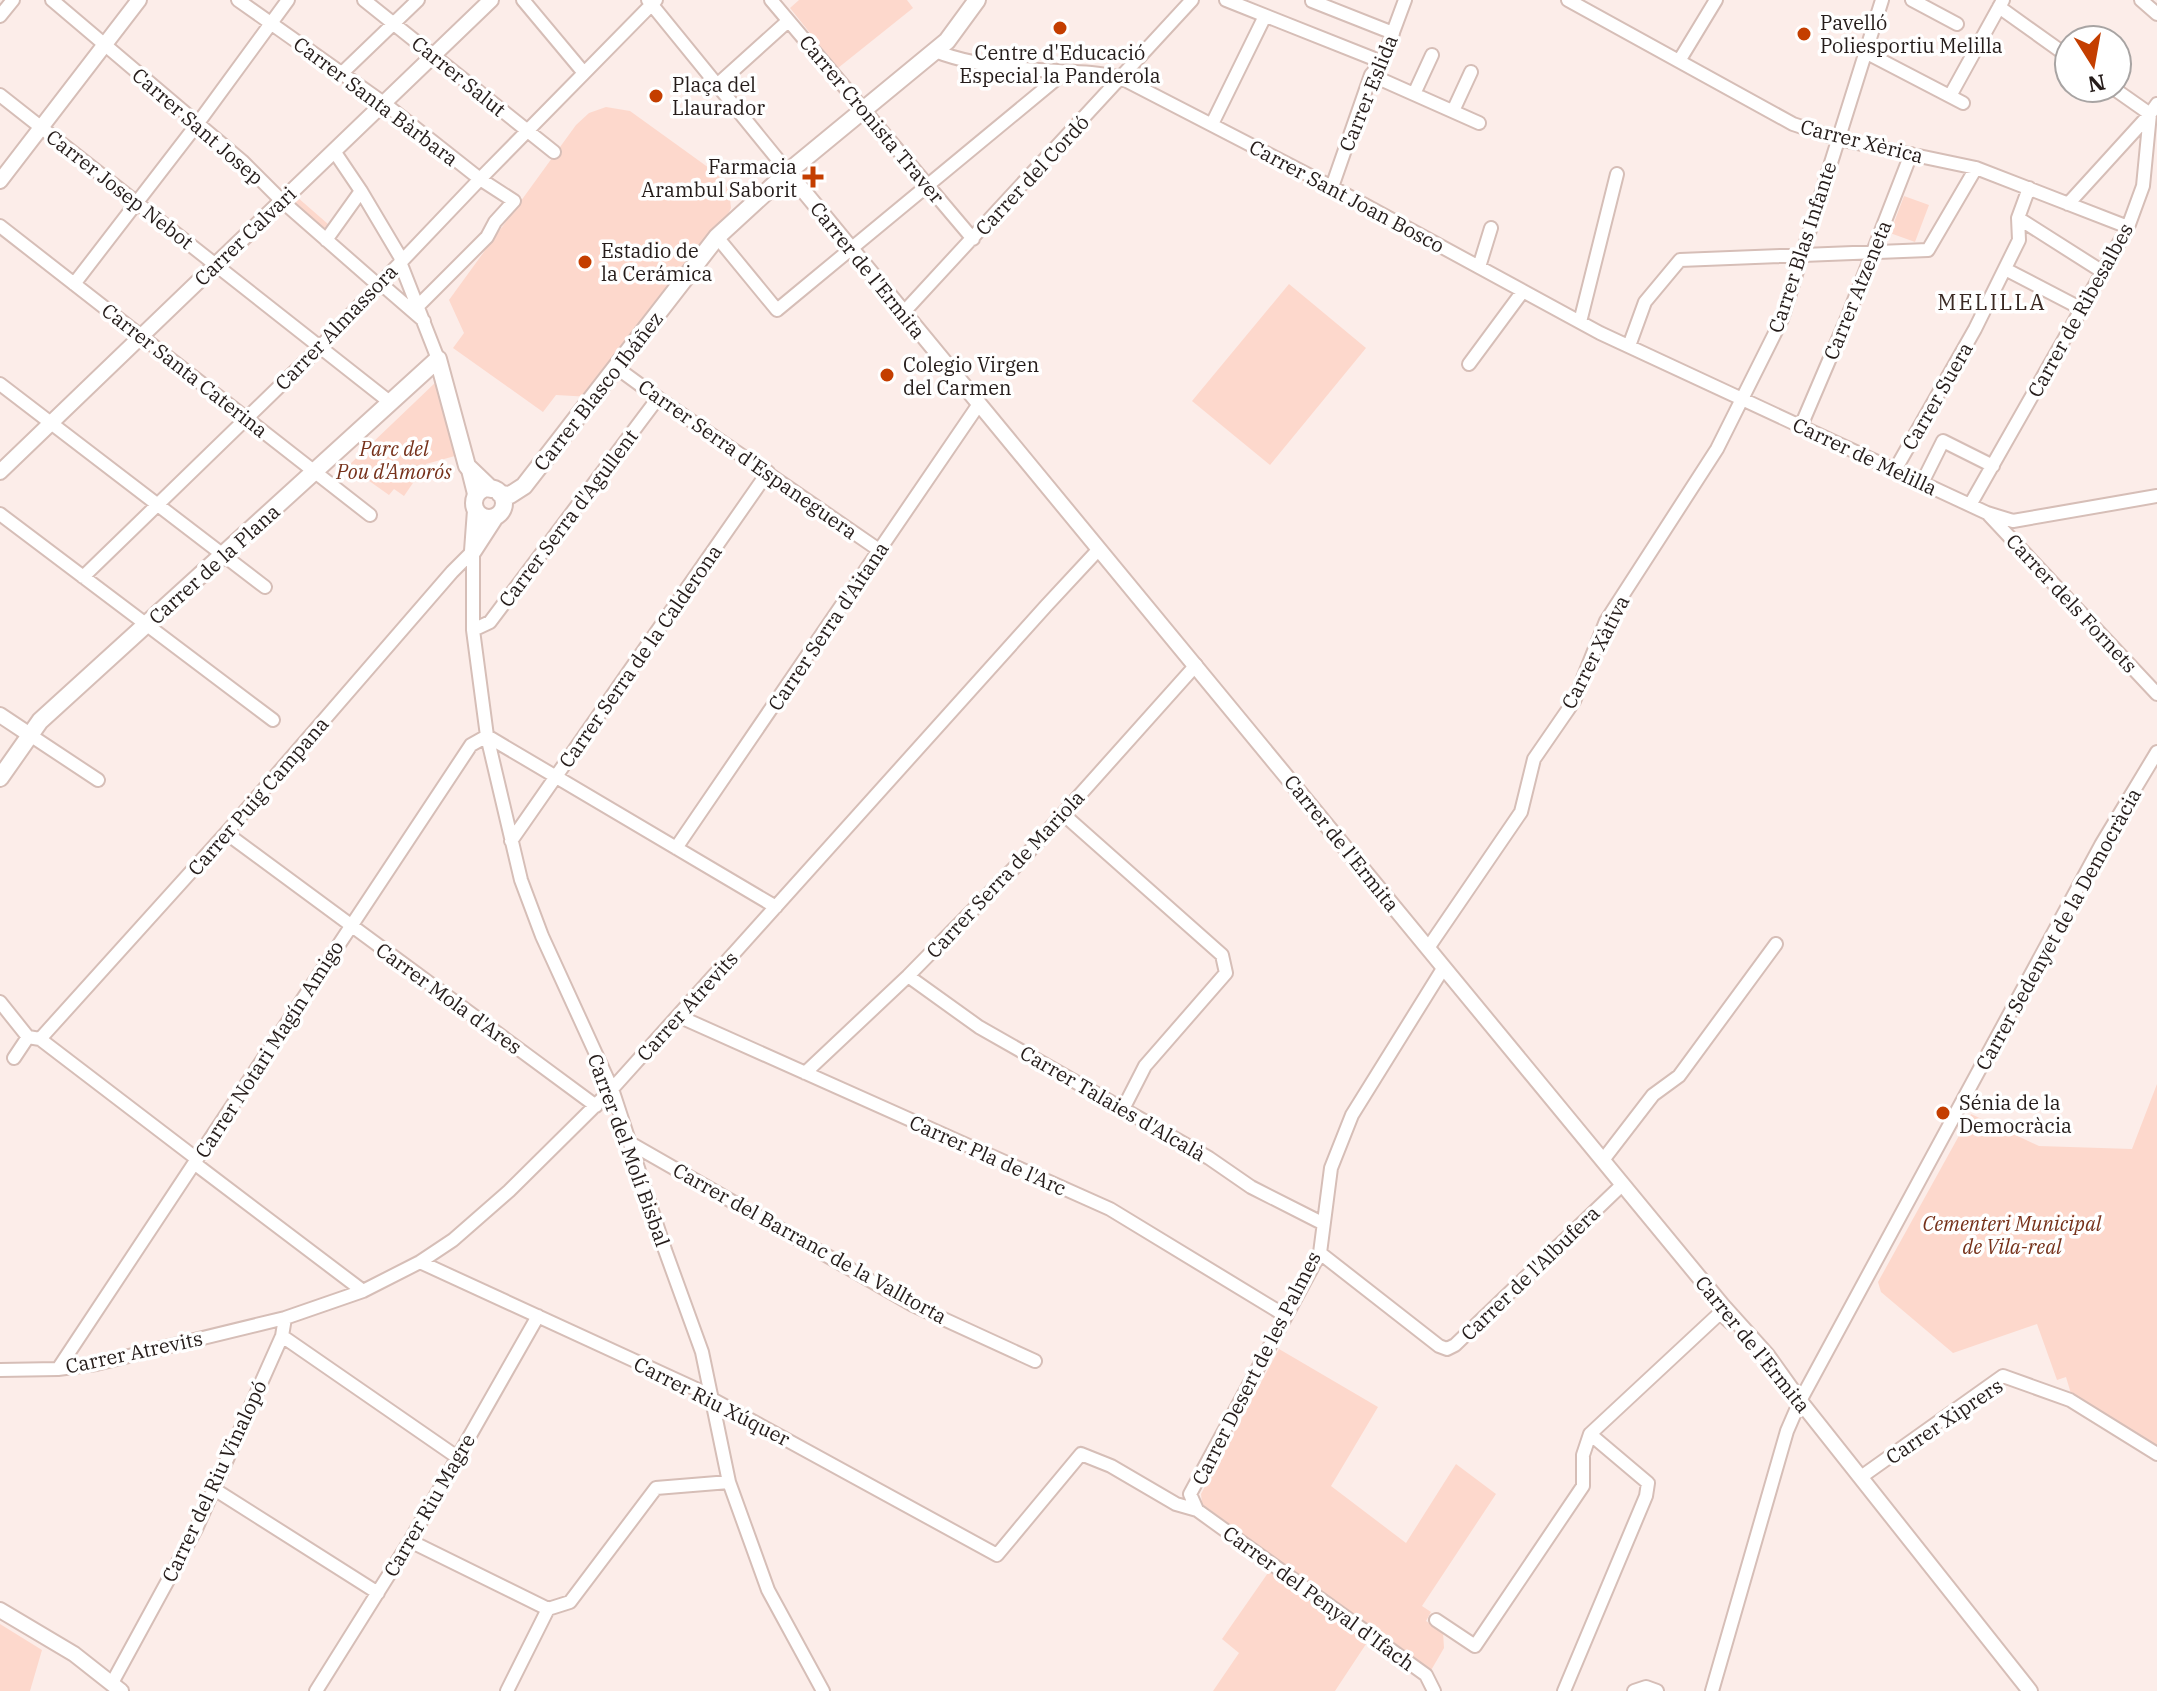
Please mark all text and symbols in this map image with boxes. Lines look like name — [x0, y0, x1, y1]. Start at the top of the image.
place label: Pavelló Poliesportiu Melilla — [1820, 9, 2003, 59]
marker: Centre d'Educació Especial la Panderola — [1051, 19, 1069, 37]
north arrow — [2053, 24, 2133, 104]
marker: Pavelló Poliesportiu Melilla — [1795, 25, 1813, 43]
street label: Carrer Cronista Traver — [793, 29, 951, 209]
street label: Carrer Santa Bàrbara — [288, 30, 464, 172]
street label: Carrer Salut — [406, 30, 512, 122]
street label: Carrer Eslida — [1332, 31, 1404, 155]
place label: Centre d'Educació Especial la Panderola — [959, 39, 1161, 89]
street label: Carrer Sant Josep — [127, 61, 269, 191]
text: N — [2086, 68, 2108, 100]
place label: Plaça del Llaurador — [672, 71, 765, 121]
marker: Plaça del Llaurador — [647, 87, 665, 105]
street label: Carrer del Cordó — [969, 109, 1095, 241]
street label: Carrer Xèrica — [1798, 113, 1926, 169]
street label: Carrer Josep Nebot — [41, 123, 199, 255]
street label: Carrer Sant Joan Bosco — [1245, 133, 1449, 259]
place label: Farmacia Arambul Saborit — [641, 153, 797, 203]
street label: Carrer Blas Infante — [1762, 158, 1842, 336]
marker: Farmacia Arambul Saborit — [804, 168, 822, 186]
street label: Carrer Calvari — [188, 180, 302, 292]
street label: Carrer de l'Ermita — [804, 196, 932, 344]
street label: Carrer Atzeneta — [1817, 216, 1897, 364]
street label: Carrer de Ribesalbes — [2021, 218, 2139, 402]
place label: Estadio de la Cerámica — [601, 237, 712, 287]
marker: Estadio de la Cerámica — [576, 253, 594, 271]
street label: Carrer Almassora — [269, 258, 403, 396]
district label: MELILLA — [1937, 287, 2047, 316]
street label: Carrer Santa Caterina — [96, 297, 274, 443]
street label: Carrer Blasco Ibáñez — [527, 306, 669, 476]
street label: Carrer Suera — [1895, 337, 1979, 455]
place label: Colegio Virgen del Carmen — [903, 351, 1039, 401]
marker: Colegio Virgen del Carmen — [878, 366, 896, 384]
street label: Carrer Serra d'Espaneguera — [633, 373, 863, 545]
street label: Carrer de Melilla — [1788, 411, 1942, 501]
street label: Carrer Serra d'Agullent — [492, 424, 644, 612]
park label: Parc del Pou d'Amorós — [335, 435, 452, 485]
street label: Carrer de la Plana — [143, 498, 285, 630]
street label: Carrer dels Fornets — [2000, 528, 2144, 678]
street label: Carrer Serra d'Aitana — [761, 536, 895, 716]
street label: Carrer Serra de la Calderona — [552, 539, 728, 773]
street label: Carrer Xàtiva — [1555, 590, 1635, 713]
street label: Carrer Puig Campana — [181, 711, 335, 881]
street label: Carrer de l'Ermita — [1278, 769, 1406, 917]
street label: Carrer Sedenyet de la Democràcia — [1969, 783, 2147, 1075]
street label: Carrer Serra de Mariola — [920, 784, 1090, 964]
street label: Carrer Notari Magín Amigo — [188, 935, 350, 1163]
street label: Carrer Mola d'Ares — [371, 936, 527, 1060]
street label: Carrer Atrevits — [630, 945, 744, 1067]
street label: Carrer Talaies d'Alcalà — [1015, 1039, 1211, 1167]
street label: Carrer del Molí Bisbal — [582, 1050, 676, 1250]
place label: Sénia de la Democràcia — [1959, 1089, 2072, 1139]
marker: Sénia de la Democràcia — [1934, 1104, 1952, 1122]
street label: Carrer Pla de l'Arc — [905, 1108, 1071, 1202]
street label: Carrer del Barranc de la Valltorta — [668, 1156, 952, 1330]
street label: Carrer de l'Albufera — [1455, 1200, 1605, 1346]
park label: Cementeri Municipal de Vila-real — [1923, 1210, 2102, 1260]
street label: Carrer Desert de les Palmes — [1185, 1246, 1327, 1490]
street label: Carrer de l'Ermita — [1689, 1270, 1817, 1418]
street label: Carrer Atrevits — [63, 1324, 205, 1380]
street label: Carrer Riu Xúquer — [629, 1350, 795, 1452]
street label: Carrer Xiprers — [1880, 1372, 2008, 1470]
street label: Carrer del Riu Vinalopó — [155, 1376, 273, 1586]
street label: Carrer Riu Magre — [377, 1428, 481, 1582]
street label: Carrer del Penyal d'Ifach — [1218, 1519, 1420, 1677]

